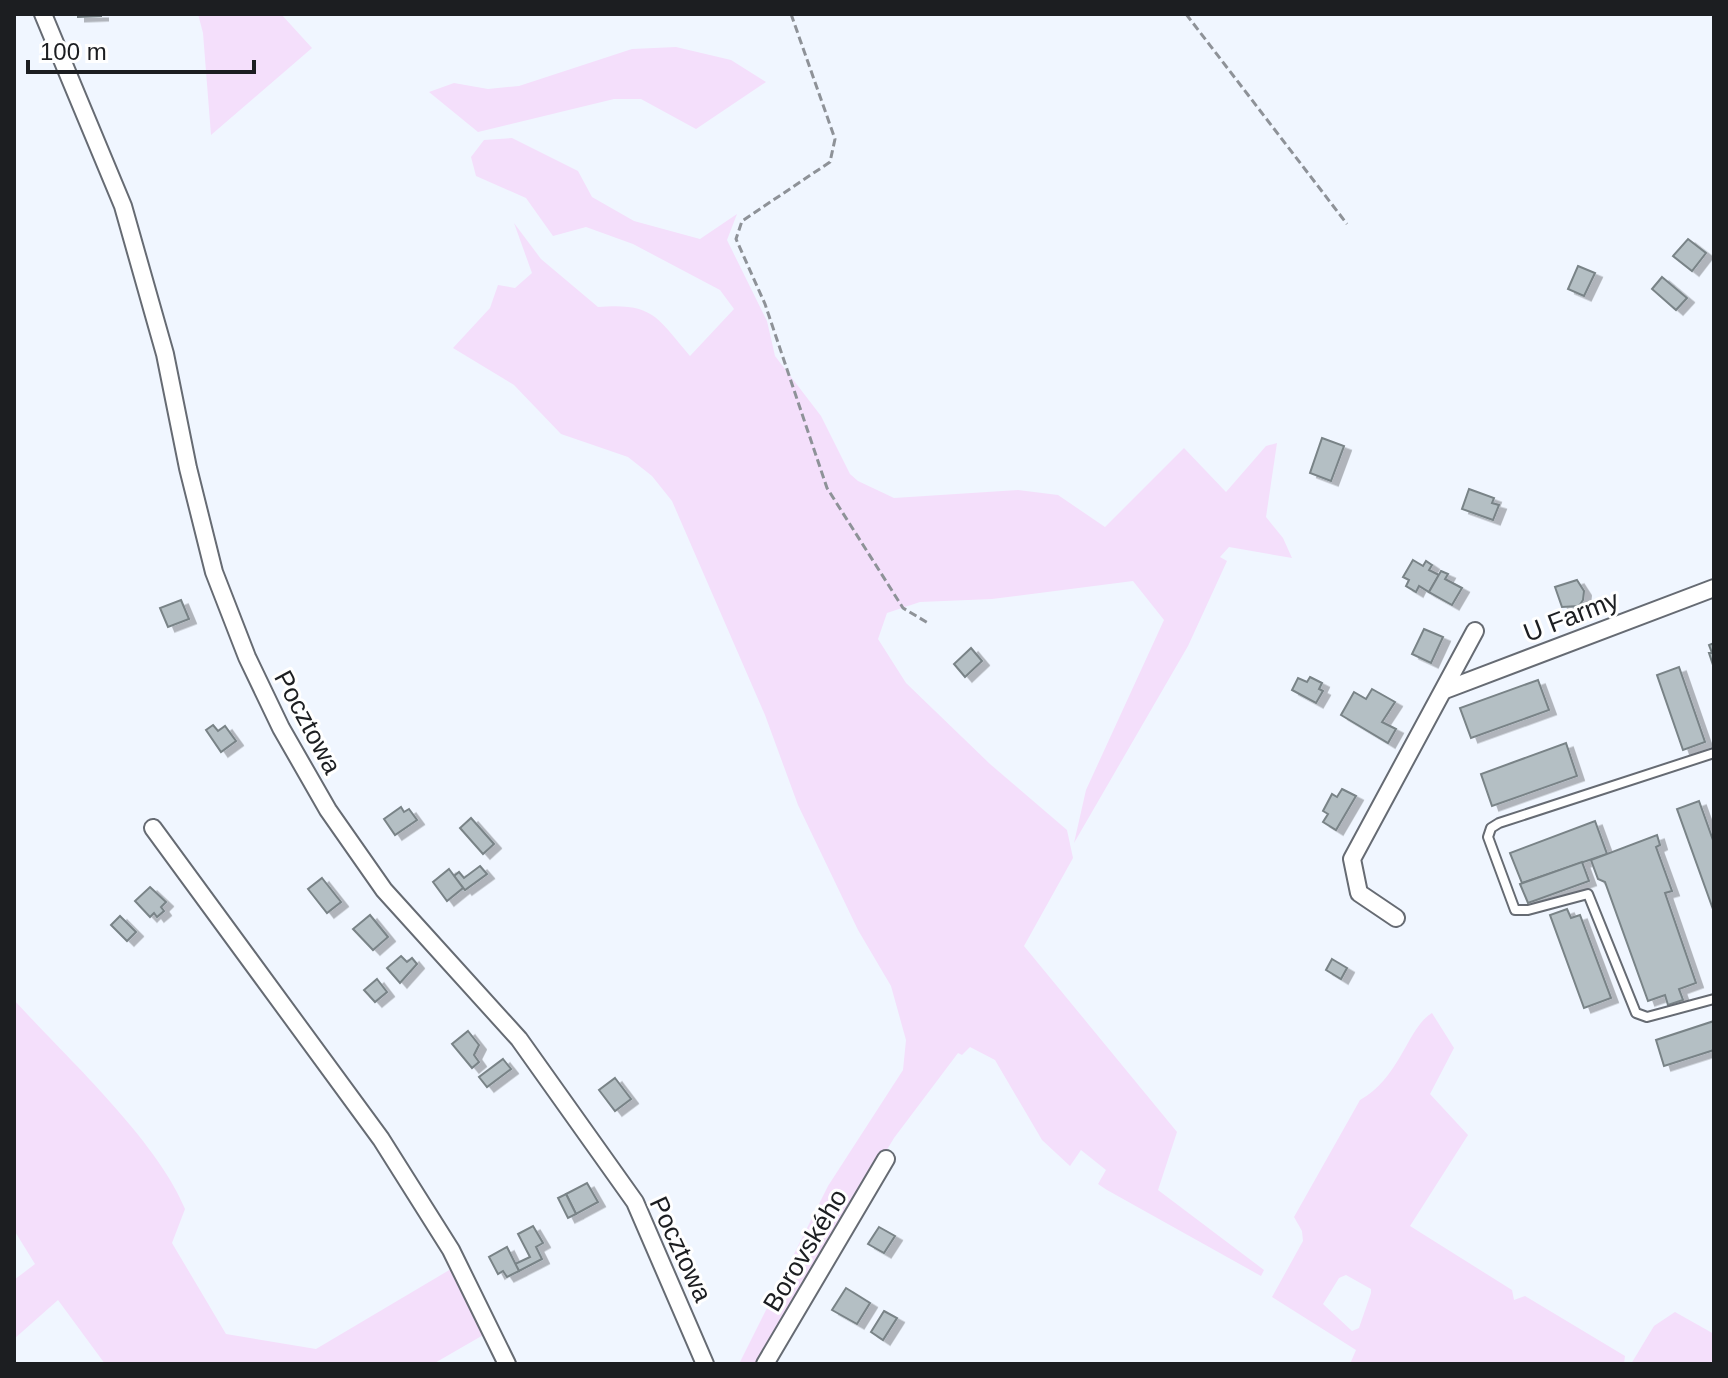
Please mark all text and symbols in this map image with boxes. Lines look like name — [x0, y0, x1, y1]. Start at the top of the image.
scale bar — [28, 24, 254, 74]
text: 100 m — [40, 38, 107, 65]
street label: U Farmy — [1519, 584, 1623, 648]
street label: Pocztowa — [268, 665, 348, 779]
street label: Borovského — [757, 1183, 853, 1317]
street label: Pocztowa — [644, 1192, 719, 1307]

